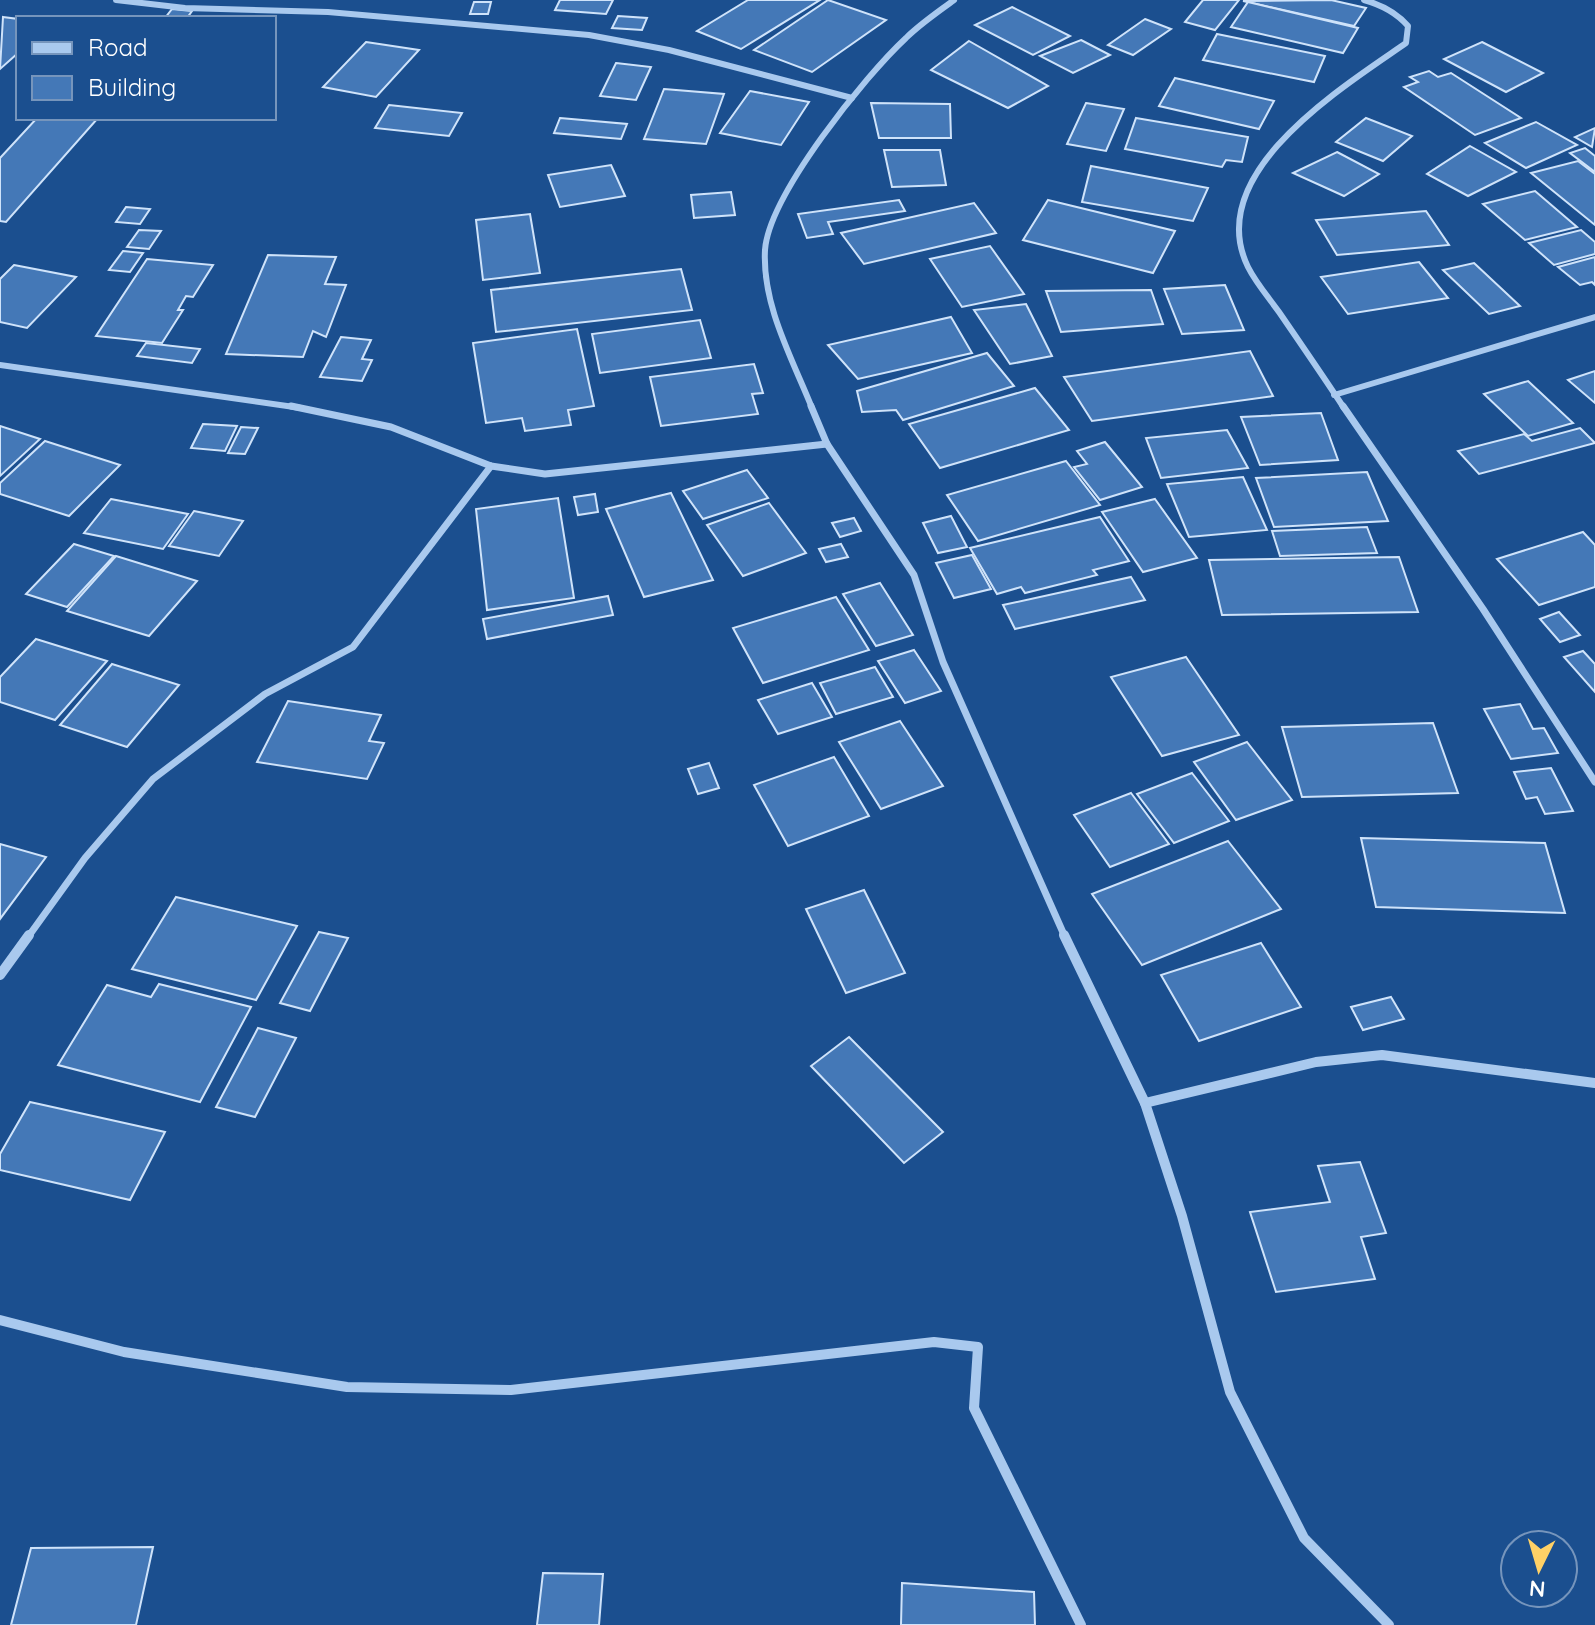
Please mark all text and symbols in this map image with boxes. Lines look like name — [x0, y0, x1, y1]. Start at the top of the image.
legend — [16, 16, 276, 120]
text: Road — [88, 32, 148, 62]
text: Building — [88, 72, 176, 102]
north arrow — [1499, 1529, 1579, 1609]
text: N — [1528, 1574, 1547, 1604]

